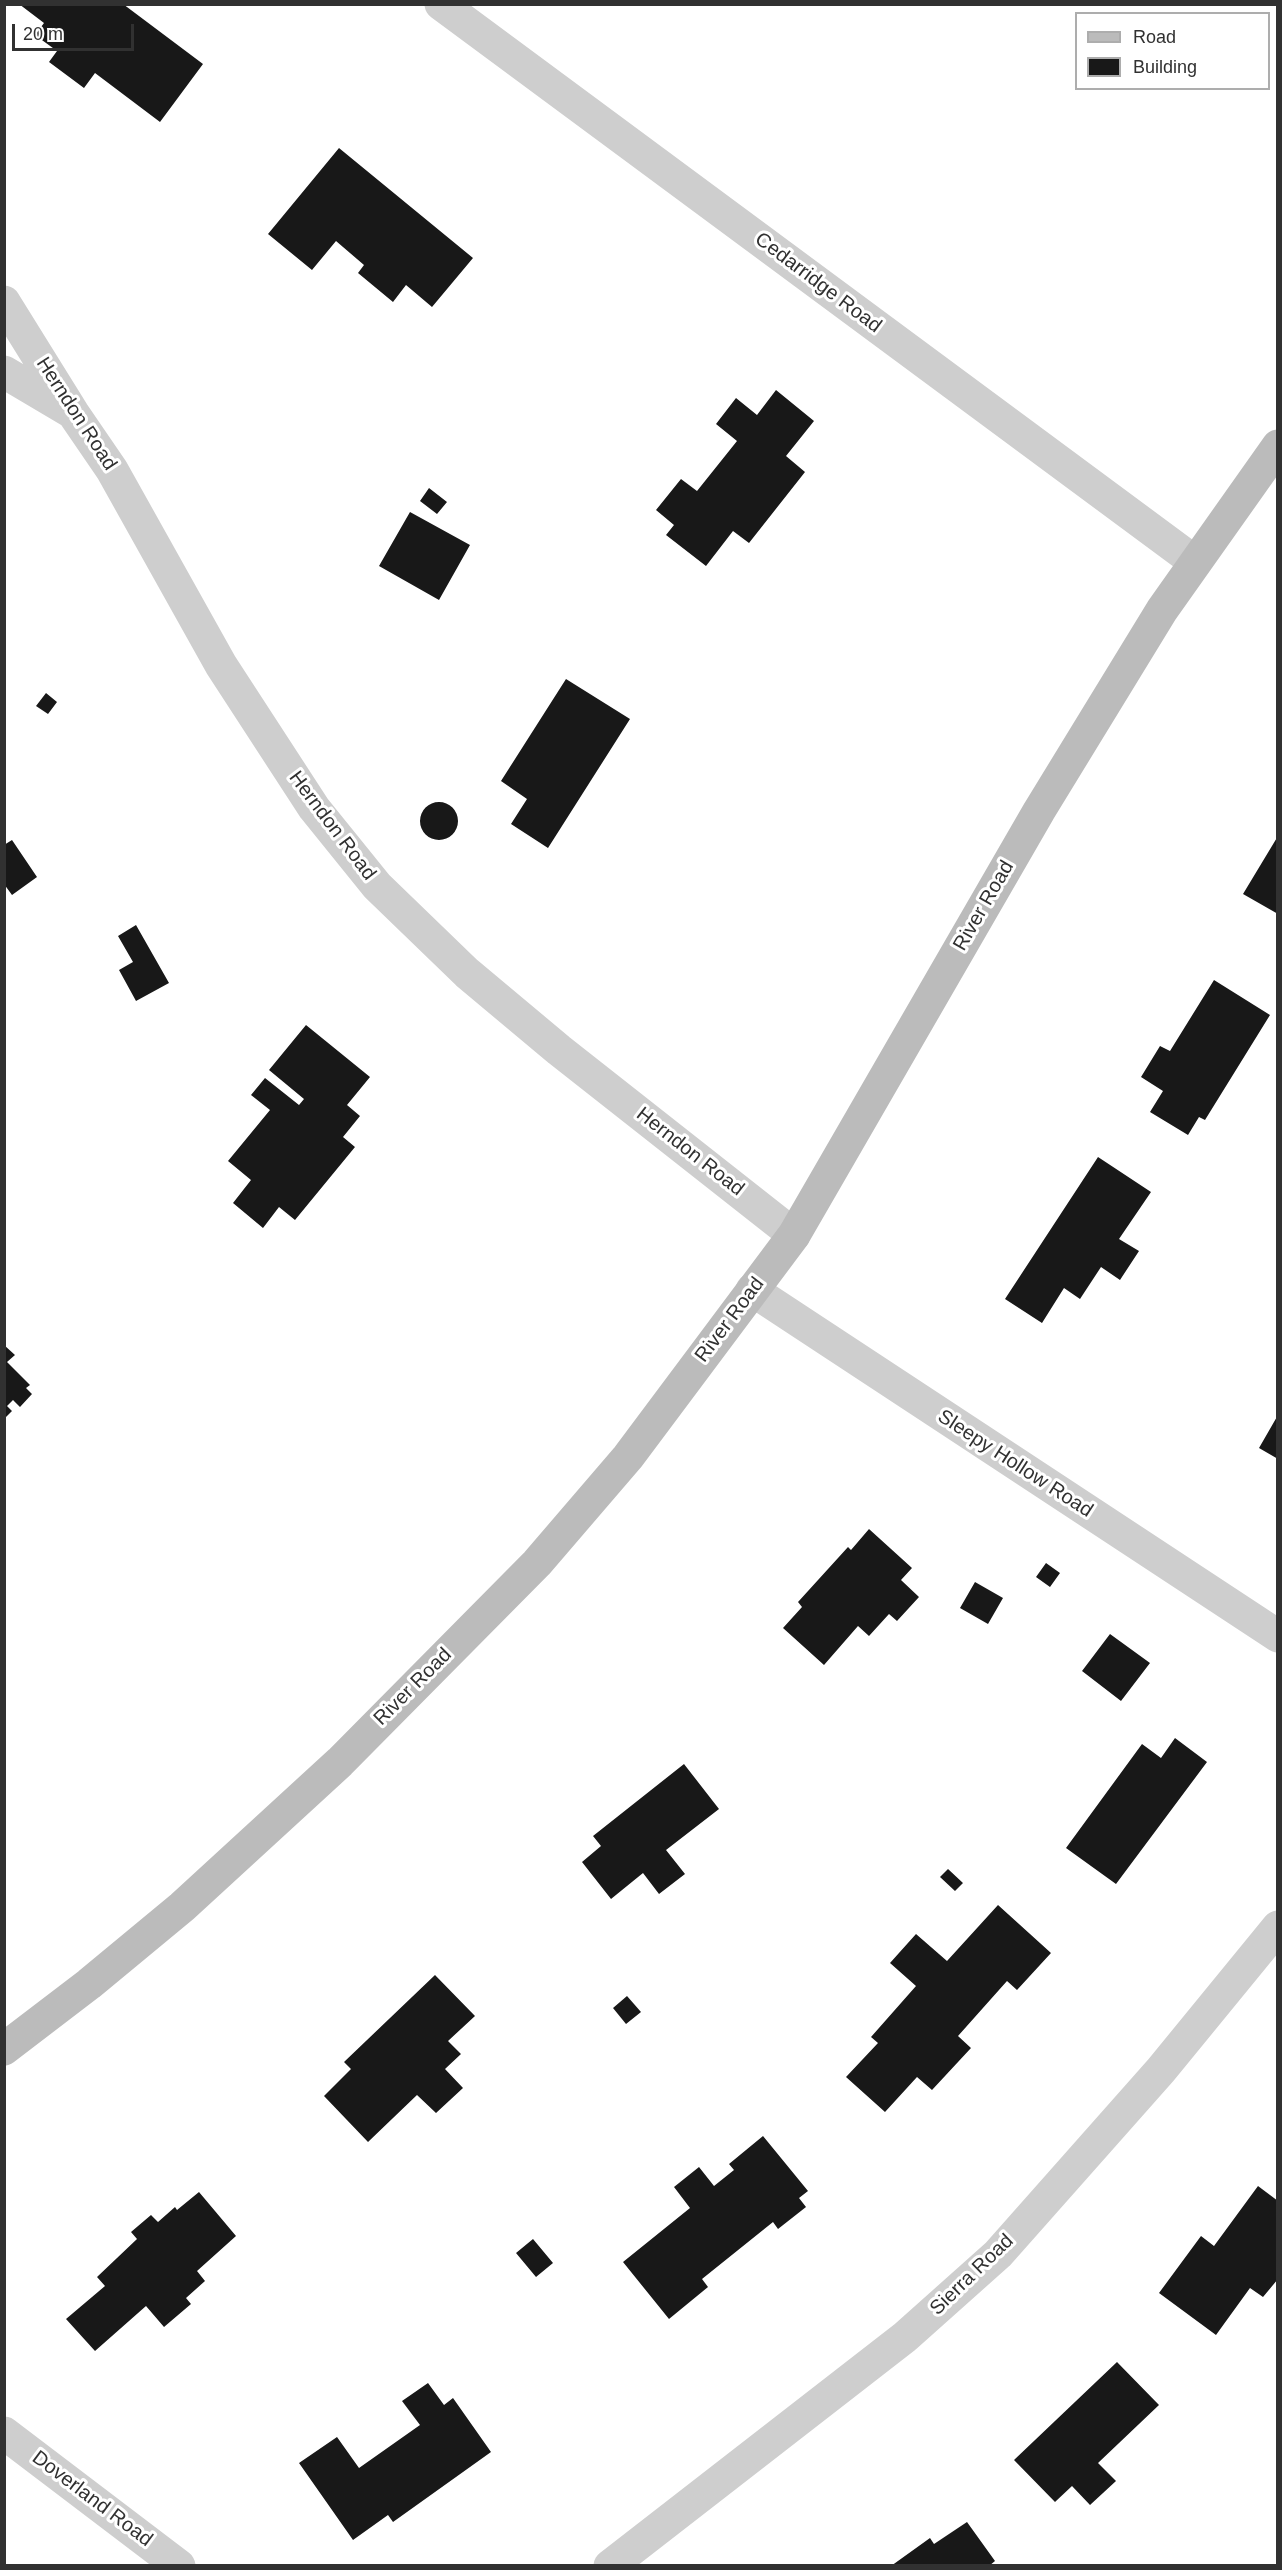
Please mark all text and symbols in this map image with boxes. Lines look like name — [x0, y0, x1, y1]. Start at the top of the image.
scale bar — [15, 12, 136, 50]
legend — [1075, 12, 1270, 90]
text: 20 m — [23, 24, 63, 44]
text: Road — [1133, 27, 1176, 47]
text: Building — [1133, 57, 1197, 77]
street label: Cedarridge Road — [750, 228, 886, 338]
street label: Herndon Road — [31, 353, 121, 475]
street label: Herndon Road — [283, 767, 381, 885]
street label: River Road — [949, 857, 1019, 955]
street label: Herndon Road — [631, 1102, 749, 1202]
street label: River Road — [690, 1273, 770, 1367]
street label: Sleepy Hollow Road — [933, 1405, 1097, 1523]
street label: River Road — [369, 1643, 457, 1731]
street label: Sierra Road — [925, 2229, 1019, 2321]
street label: Doverland Road — [27, 2446, 157, 2552]

